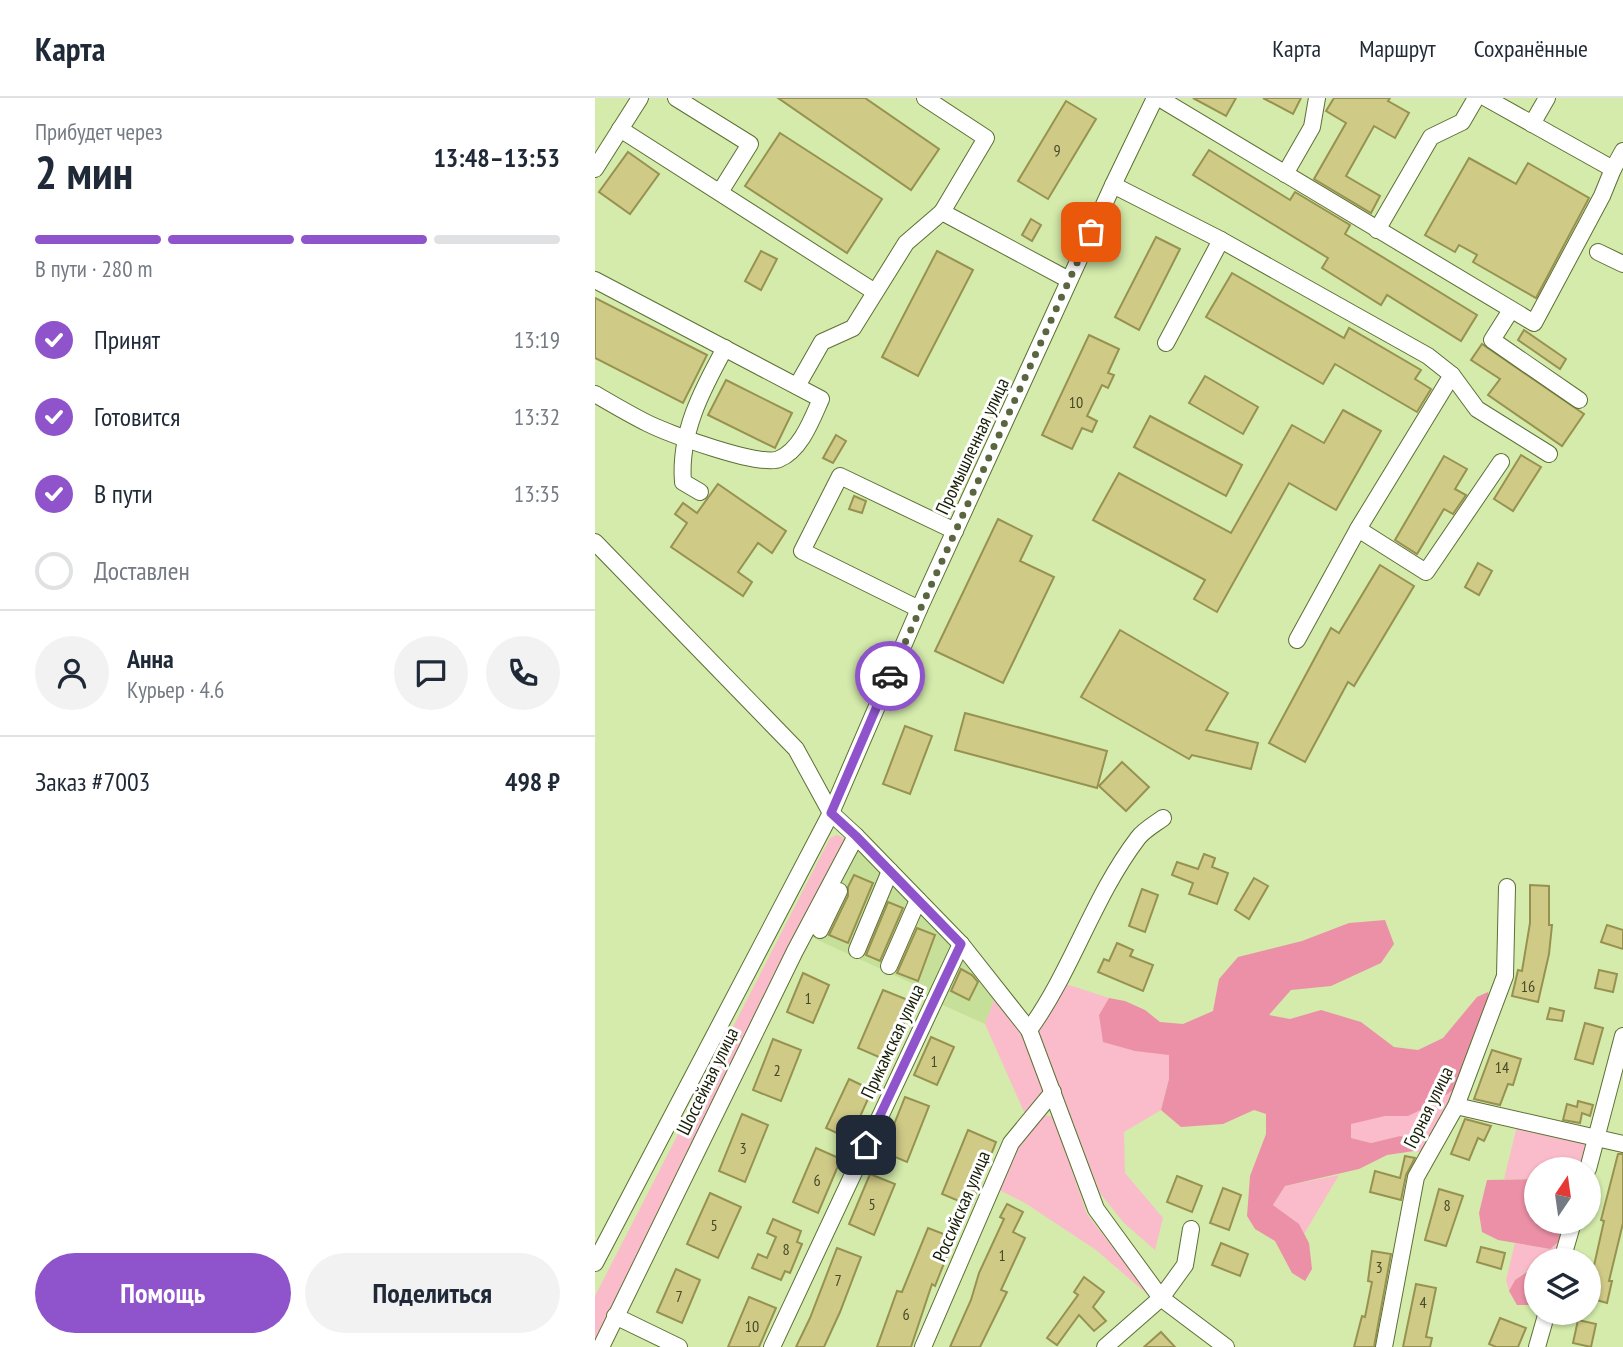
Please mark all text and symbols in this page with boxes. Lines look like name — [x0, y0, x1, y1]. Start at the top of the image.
text: Карта — [35, 27, 105, 70]
text: Карта — [1272, 33, 1321, 64]
text: Маршрут — [1359, 33, 1436, 64]
text: Сохранённые — [1474, 33, 1588, 64]
text: Прибудет через — [35, 117, 163, 146]
house number: 9 — [1053, 140, 1061, 160]
text: 13:48–13:53 — [433, 141, 560, 174]
text: 2 мин — [35, 142, 133, 202]
pin — [1061, 202, 1121, 262]
icon: bag — [1072, 213, 1110, 251]
text: В пути · 280 m — [35, 254, 152, 283]
icon: check — [35, 321, 73, 359]
text: Принят — [94, 323, 160, 356]
text: 13:19 — [514, 325, 560, 354]
street label: Промышленная улица — [930, 374, 1014, 518]
house number: 10 — [1069, 392, 1083, 412]
icon: check — [35, 398, 73, 436]
text: Готовится — [94, 400, 180, 433]
text: 13:32 — [514, 402, 560, 431]
icon: check — [35, 475, 73, 513]
text: В пути — [94, 477, 153, 510]
text: 13:35 — [514, 479, 560, 508]
text: Доставлен — [94, 554, 190, 587]
button: person — [35, 636, 109, 710]
button: chat — [394, 636, 468, 710]
button: phone — [486, 636, 560, 710]
courier — [855, 641, 925, 711]
text: Анна — [127, 642, 174, 675]
icon: car — [871, 657, 909, 695]
text: Курьер · 4.6 — [127, 675, 224, 704]
text: Заказ #7003 — [35, 765, 150, 798]
text: 498 ₽ — [505, 765, 560, 798]
house number: 16 — [1521, 976, 1535, 996]
street label: Прикамская улица — [855, 980, 929, 1102]
house number: 1 — [804, 988, 812, 1008]
street label: Шоссейная улица — [671, 1023, 743, 1139]
house number: 1 — [930, 1051, 938, 1071]
house number: 14 — [1495, 1057, 1509, 1077]
house number: 2 — [773, 1060, 781, 1080]
street label: Горная улица — [1398, 1062, 1458, 1152]
pin — [836, 1115, 896, 1175]
icon: home — [847, 1126, 885, 1164]
house number: 3 — [739, 1138, 747, 1158]
street label: Российская улица — [927, 1147, 995, 1265]
north arrow — [1524, 1157, 1601, 1234]
map controls — [1524, 1157, 1601, 1325]
house number: 6 — [813, 1170, 821, 1190]
house number: 5 — [868, 1194, 876, 1214]
house number: 8 — [1443, 1195, 1451, 1215]
house number: 5 — [710, 1215, 718, 1235]
house number: 8 — [782, 1239, 790, 1259]
house number: 1 — [998, 1245, 1006, 1265]
button: layers — [1524, 1248, 1601, 1325]
button: Помощь — [35, 1253, 291, 1333]
button: Поделиться — [305, 1253, 560, 1333]
house number: 3 — [1375, 1257, 1383, 1277]
house number: 7 — [834, 1270, 842, 1290]
house number: 7 — [675, 1286, 683, 1306]
house number: 4 — [1419, 1292, 1427, 1312]
house number: 6 — [902, 1304, 910, 1324]
house number: 10 — [745, 1316, 759, 1336]

